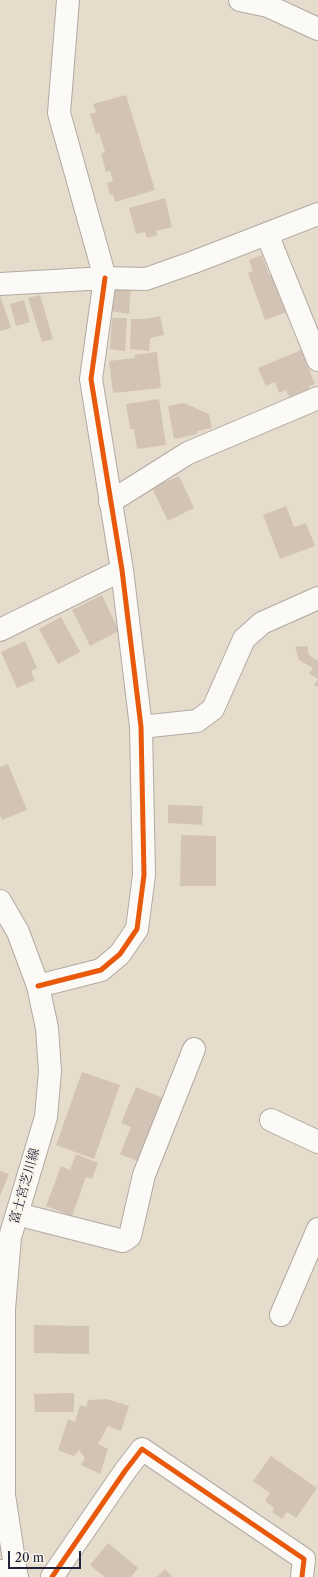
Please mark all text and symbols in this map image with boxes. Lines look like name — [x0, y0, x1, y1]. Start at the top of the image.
street label: 富士宮芝川線 — [7, 1146, 43, 1226]
scale bar — [10, 1543, 83, 1569]
text: 20 m — [15, 1550, 44, 1565]

